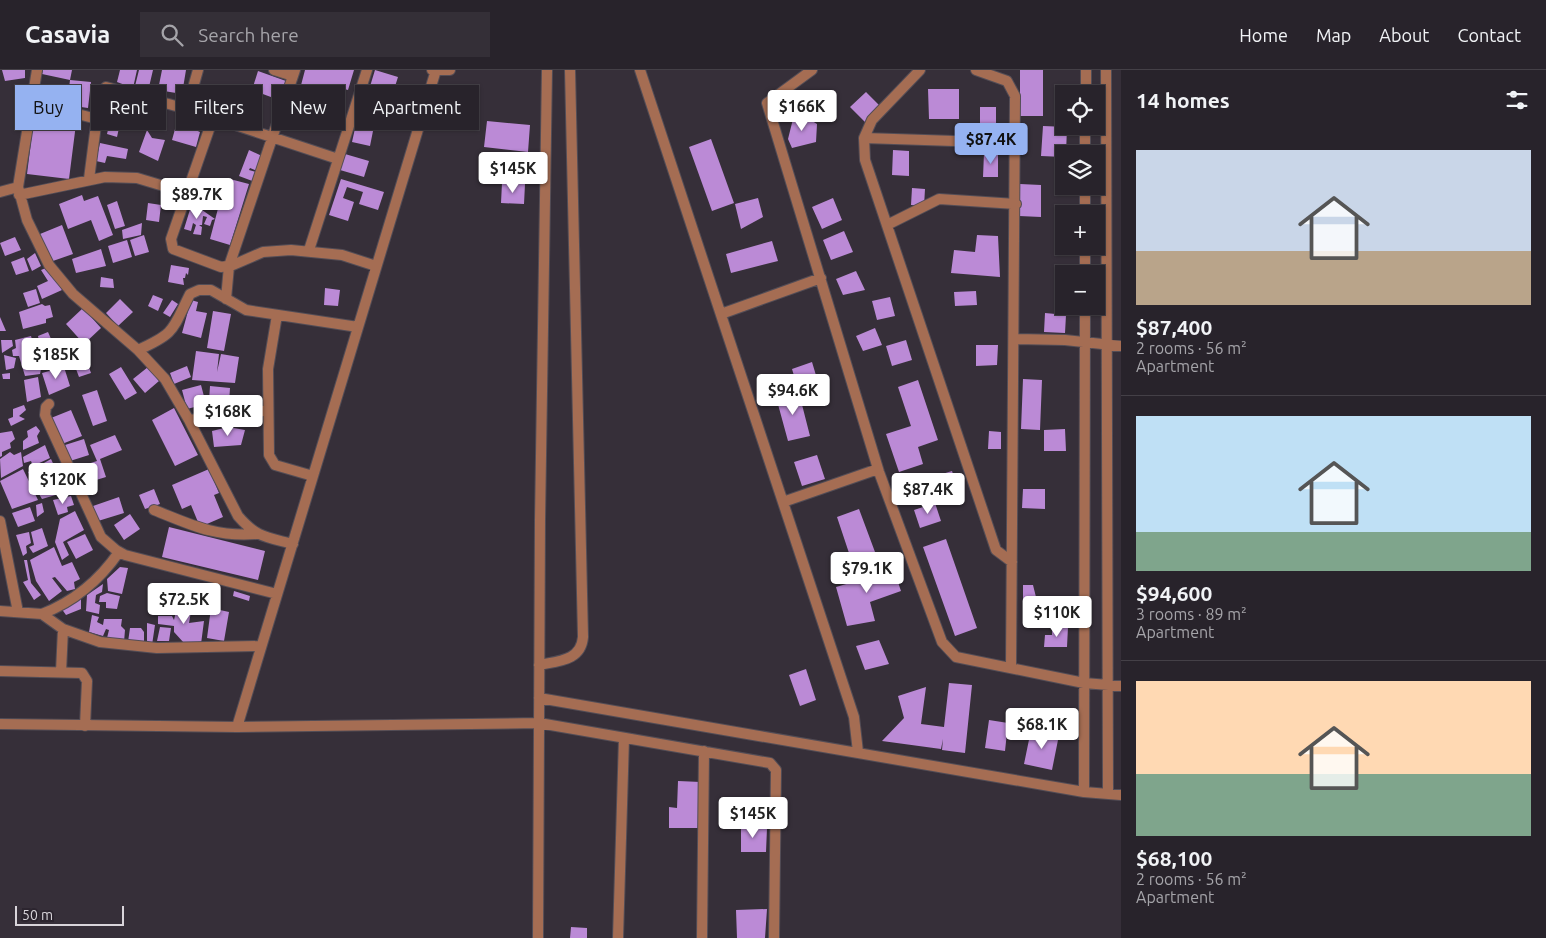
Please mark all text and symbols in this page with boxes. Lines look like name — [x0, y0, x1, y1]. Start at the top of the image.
search box — [140, 12, 490, 57]
text: Casavia — [25, 21, 110, 48]
icon: search — [158, 21, 186, 49]
text: Search here — [198, 24, 299, 46]
text: Home — [1239, 25, 1288, 45]
text: Map — [1316, 25, 1351, 45]
text: About — [1379, 25, 1429, 45]
text: Contact — [1457, 25, 1521, 45]
chip: Buy — [15, 85, 81, 130]
chip: Rent — [91, 85, 166, 130]
chip: Filters — [176, 85, 262, 130]
chip: New — [272, 85, 345, 130]
chip: Apartment — [355, 85, 479, 130]
map controls — [1055, 85, 1105, 315]
button: locate — [1055, 85, 1105, 135]
icon: filters — [1503, 86, 1531, 114]
text: 14 homes — [1136, 88, 1230, 112]
pin: $166K — [767, 90, 837, 132]
text: $166K — [779, 97, 825, 115]
pin: $87.4K — [950, 122, 1032, 165]
text: $87.4K — [966, 130, 1016, 148]
button: layers — [1055, 145, 1105, 195]
pin: $145K — [478, 152, 548, 194]
text: $145K — [490, 159, 536, 177]
pin: $89.7K — [156, 178, 238, 220]
icon: home — [1289, 183, 1379, 273]
text: $89.7K — [172, 185, 222, 203]
button: + — [1055, 205, 1105, 255]
button: − — [1055, 265, 1105, 315]
text: $87,400 — [1136, 315, 1212, 339]
pin: $185K — [21, 338, 91, 380]
text: 2 rooms · 56 m² — [1136, 339, 1247, 357]
text: $185K — [33, 345, 79, 363]
text: Apartment — [1136, 357, 1214, 375]
pin: $94.6K — [752, 374, 834, 416]
text: $94.6K — [768, 381, 818, 399]
pin: $168K — [193, 394, 263, 437]
text: $168K — [205, 402, 251, 420]
icon: home — [1289, 448, 1379, 538]
pin: $120K — [28, 462, 98, 505]
text: $120K — [40, 470, 86, 488]
pin: $87.4K — [887, 472, 969, 515]
text: $87.4K — [903, 480, 953, 498]
pin: $79.1K — [826, 552, 908, 594]
text: $79.1K — [842, 559, 892, 577]
text: $94,600 — [1136, 581, 1212, 605]
pin: $72.5K — [143, 582, 225, 625]
text: $72.5K — [159, 590, 209, 608]
pin: $110K — [1022, 596, 1092, 638]
text: $110K — [1034, 603, 1080, 621]
text: 3 rooms · 89 m² — [1136, 605, 1247, 623]
text: Apartment — [1136, 623, 1214, 641]
pin: $68.1K — [1001, 708, 1083, 750]
icon: home — [1289, 713, 1379, 803]
text: $68.1K — [1017, 715, 1067, 733]
pin: $145K — [718, 796, 788, 839]
text: $145K — [730, 804, 776, 822]
text: $68,100 — [1136, 846, 1212, 870]
text: 2 rooms · 56 m² — [1136, 870, 1247, 888]
text: Apartment — [1136, 888, 1214, 906]
scale bar — [15, 903, 124, 926]
text: 50 m — [22, 907, 53, 923]

